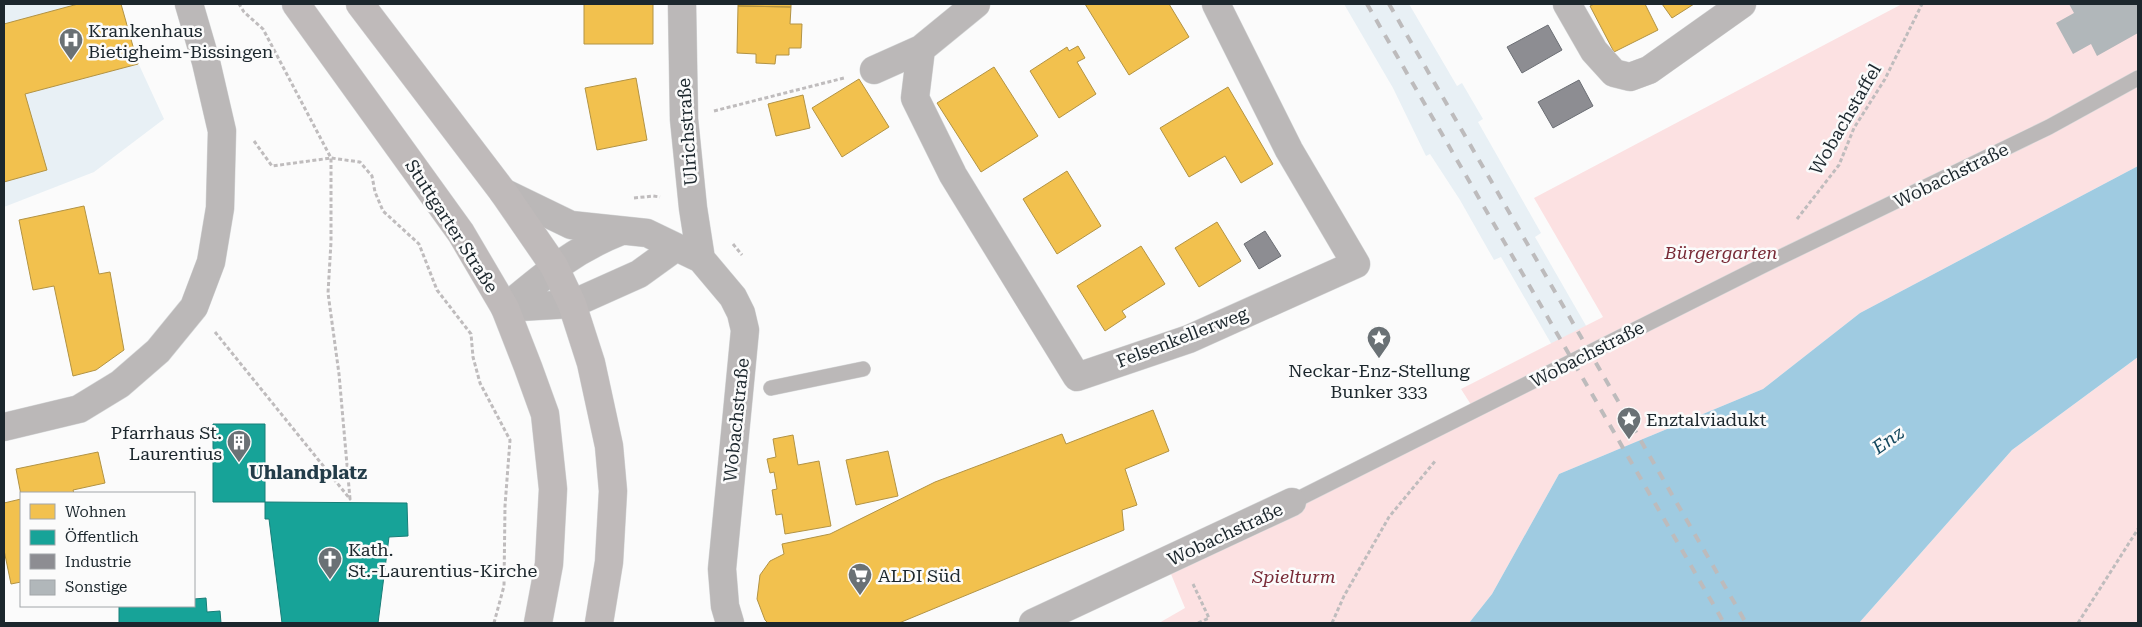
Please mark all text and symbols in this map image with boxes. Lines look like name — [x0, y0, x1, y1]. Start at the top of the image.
place label: Krankenhaus Bietigheim-Bissingen — [88, 20, 274, 62]
hospital icon: Krankenhaus Bietigheim-Bissingen — [58, 27, 84, 61]
street label: Wobachstaffel — [1805, 59, 1885, 178]
street label: Ulrichstraße — [673, 77, 701, 187]
street label: Wobachstraße — [1890, 138, 2012, 212]
street label: Stuttgarter Straße — [401, 156, 503, 297]
park label: Bürgergarten — [1664, 242, 1777, 263]
street label: Felsenkellerweg — [1113, 302, 1251, 372]
street label: Wobachstraße — [1527, 316, 1647, 392]
place icon: Neckar-Enz-Stellung Bunker 333 — [1366, 325, 1392, 359]
street label: Wobachstraße — [719, 357, 753, 483]
place label: Neckar-Enz-Stellung Bunker 333 — [1288, 360, 1470, 402]
place icon: Enztalviadukt — [1616, 406, 1642, 440]
place label: Enztalviadukt — [1646, 409, 1767, 430]
water label: Enz — [1867, 421, 1909, 460]
place label: Pfarrhaus St. Laurentius — [111, 422, 222, 464]
building icon: Pfarrhaus St. Laurentius — [226, 429, 252, 463]
district label: Uhlandplatz — [249, 461, 367, 484]
legend — [20, 492, 195, 607]
street label: Wobachstraße — [1164, 498, 1286, 570]
text: Wohnen — [65, 503, 126, 521]
text: Öffentlich — [65, 528, 139, 546]
place label: Kath. St.-Laurentius-Kirche — [348, 539, 538, 581]
church icon: Kath. St.-Laurentius-Kirche — [317, 546, 343, 580]
text: Industrie — [65, 553, 131, 571]
supermarket icon: ALDI Süd — [847, 562, 873, 596]
place label: ALDI Süd — [878, 565, 961, 586]
park label: Spielturm — [1251, 566, 1336, 587]
text: Sonstige — [65, 578, 127, 596]

